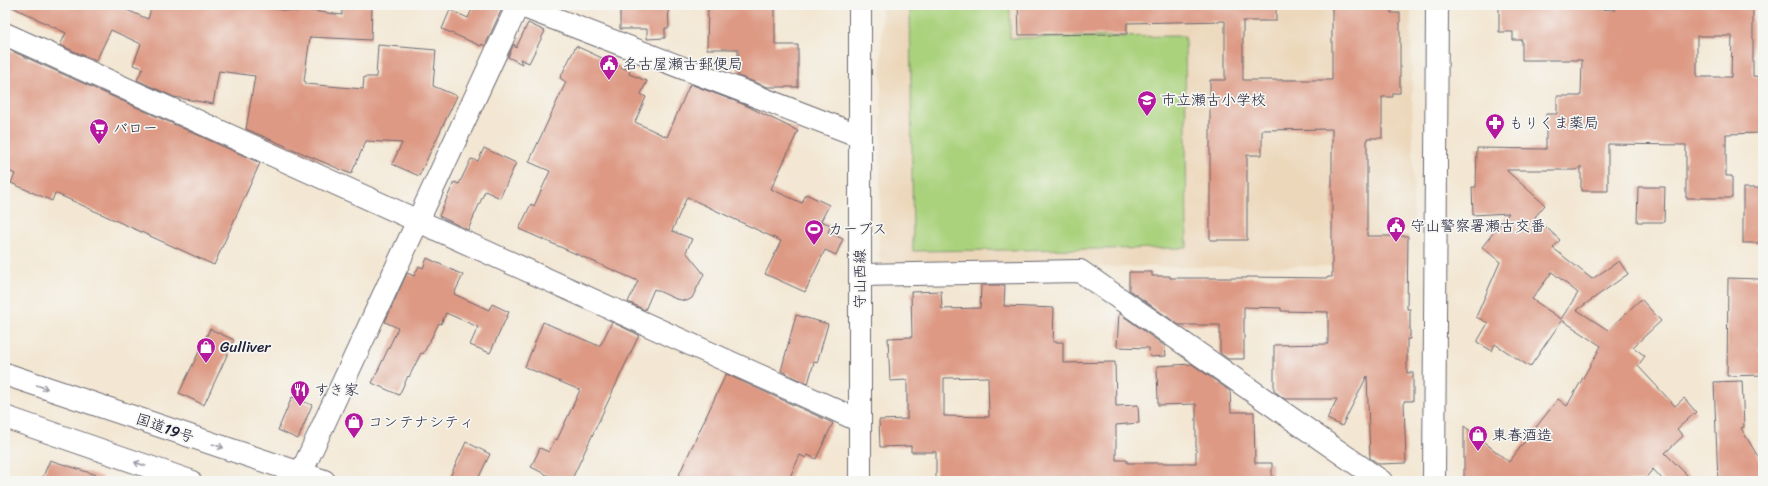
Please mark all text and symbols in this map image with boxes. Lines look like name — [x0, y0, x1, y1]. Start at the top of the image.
place label: 名古屋瀬古郵便局 — [623, 51, 743, 77]
public building icon: 名古屋瀬古郵便局 — [598, 53, 620, 81]
place label: 市立瀬古小学校 — [1161, 87, 1266, 113]
school or university icon: 市立瀬古小学校 — [1136, 89, 1158, 117]
place label: もりくま薬局 — [1509, 110, 1599, 136]
pharmacy icon: もりくま薬局 — [1484, 112, 1506, 140]
place label: バロー — [113, 115, 158, 141]
supermarket icon: バロー — [88, 117, 110, 145]
place label: 守山警察署瀬古交番 — [1410, 213, 1545, 239]
public building icon: 守山警察署瀬古交番 — [1385, 215, 1407, 243]
place label: カーブス — [828, 216, 887, 242]
sports icon: カーブス — [803, 218, 825, 246]
street label: 守山西線 — [847, 249, 873, 309]
place label: Gulliver — [220, 334, 271, 360]
shop icon: Gulliver — [195, 336, 217, 364]
place label: すき家 — [314, 377, 359, 403]
restaurant icon: すき家 — [289, 379, 311, 407]
one-way arrow — [36, 383, 48, 391]
street label: 国道19号 — [132, 406, 198, 450]
place label: コンテナシティ — [368, 409, 474, 435]
shop icon: コンテナシティ — [343, 411, 365, 439]
place label: 東春酒造 — [1492, 422, 1552, 448]
shop icon: 東春酒造 — [1467, 424, 1489, 452]
one-way arrow — [212, 442, 224, 450]
one-way arrow — [134, 460, 147, 467]

